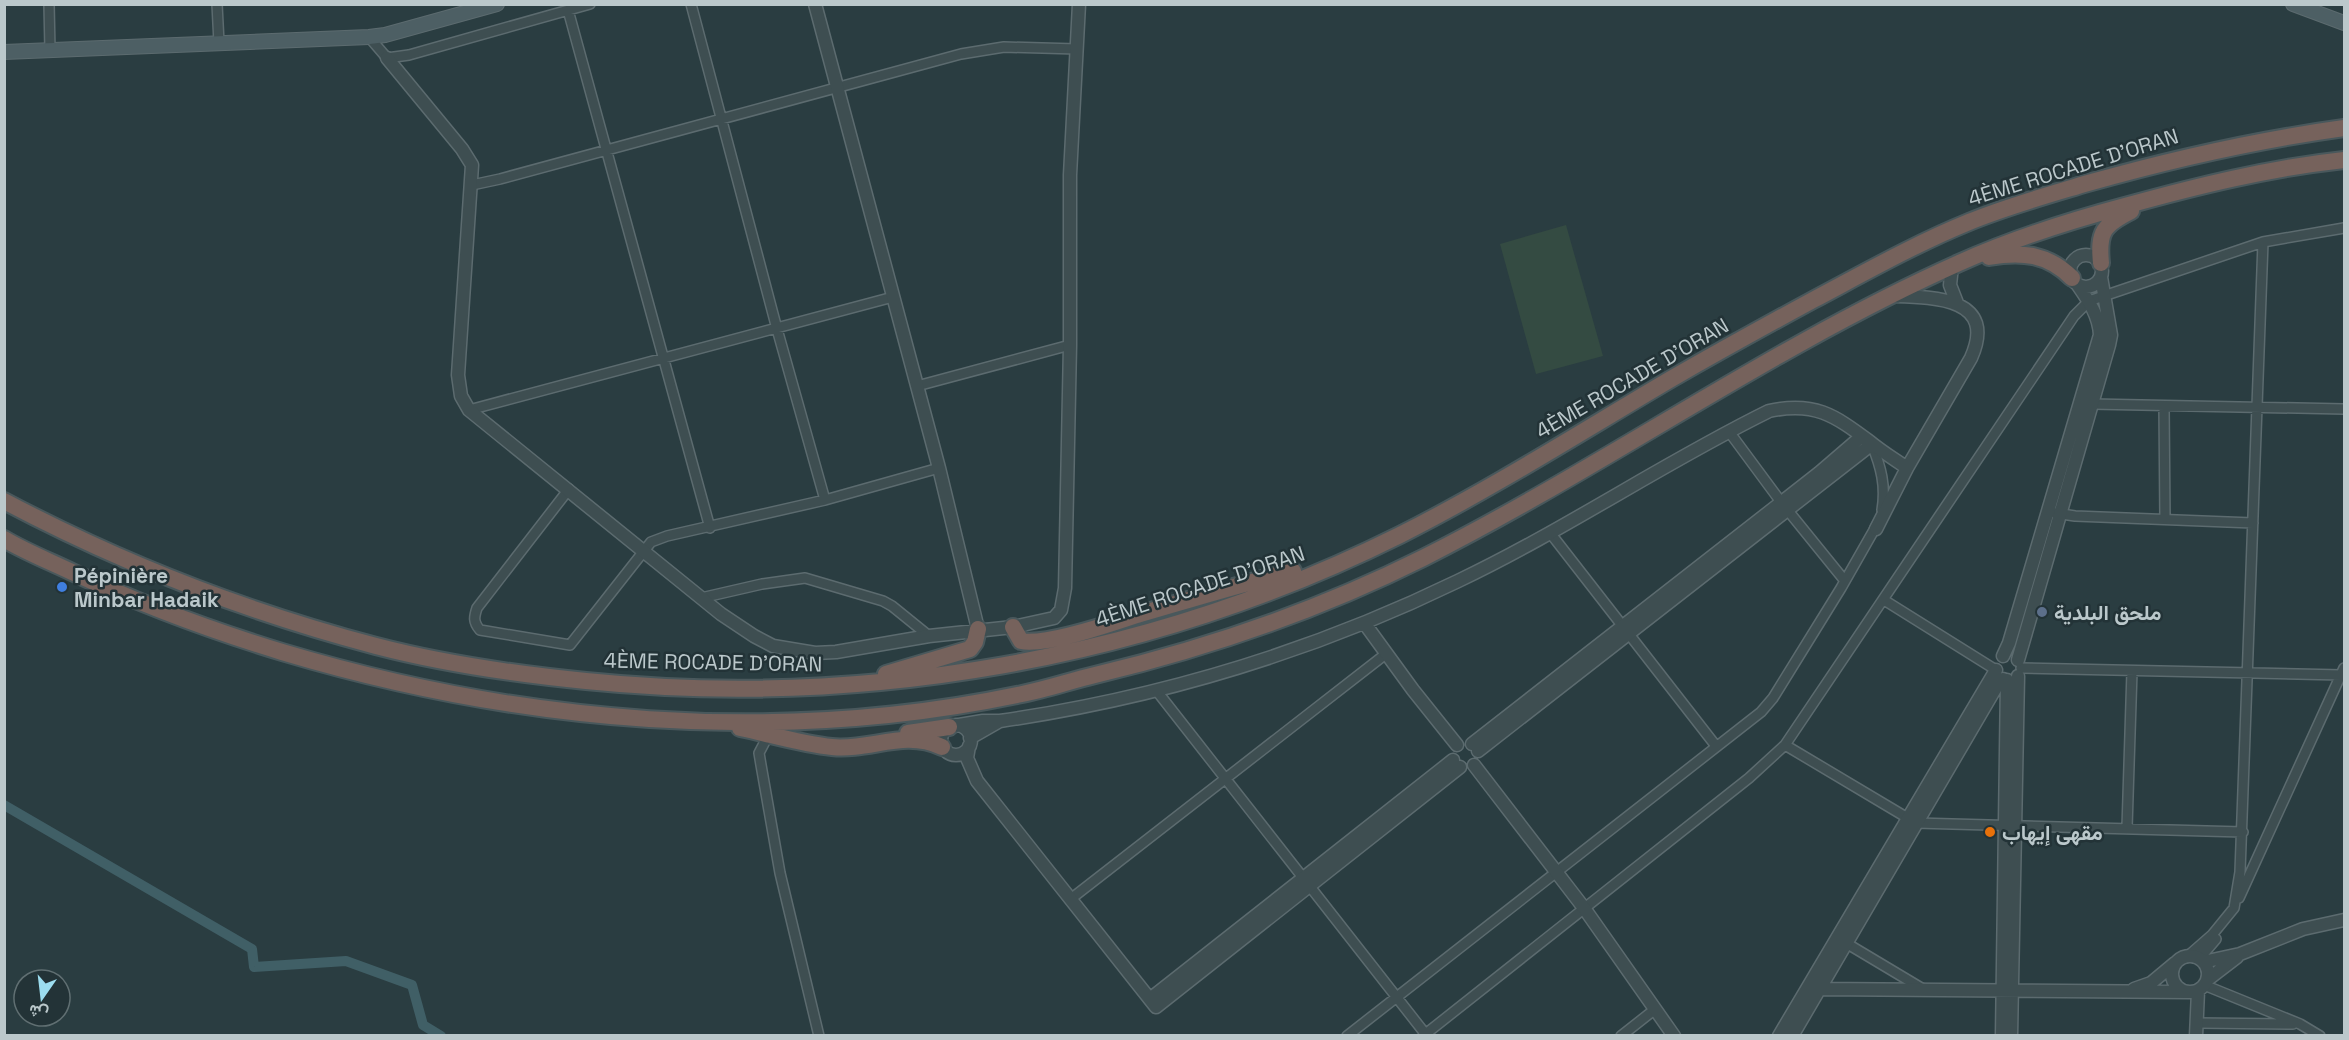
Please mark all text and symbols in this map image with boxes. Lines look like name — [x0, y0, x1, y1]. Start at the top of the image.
street label: 4ÈME ROCADE D'ORAN — [1965, 122, 2181, 212]
street label: 4ÈME ROCADE D'ORAN — [1531, 312, 1733, 444]
street label: 4ÈME ROCADE D'ORAN — [1092, 539, 1308, 633]
place label: Pépinière Minbar Hadaik — [74, 562, 219, 613]
marker: Pépinière Minbar Hadaik — [55, 580, 69, 594]
place label: ملحق البلدية — [2054, 599, 2161, 626]
marker: ملحق البلدية — [2035, 605, 2049, 619]
street label: 4ÈME ROCADE D'ORAN — [603, 647, 823, 677]
place label: مقهى إيهاب — [2002, 819, 2103, 847]
marker: مقهى إيهاب — [1983, 825, 1997, 839]
north arrow — [12, 968, 72, 1028]
text: ش — [27, 1000, 50, 1025]

